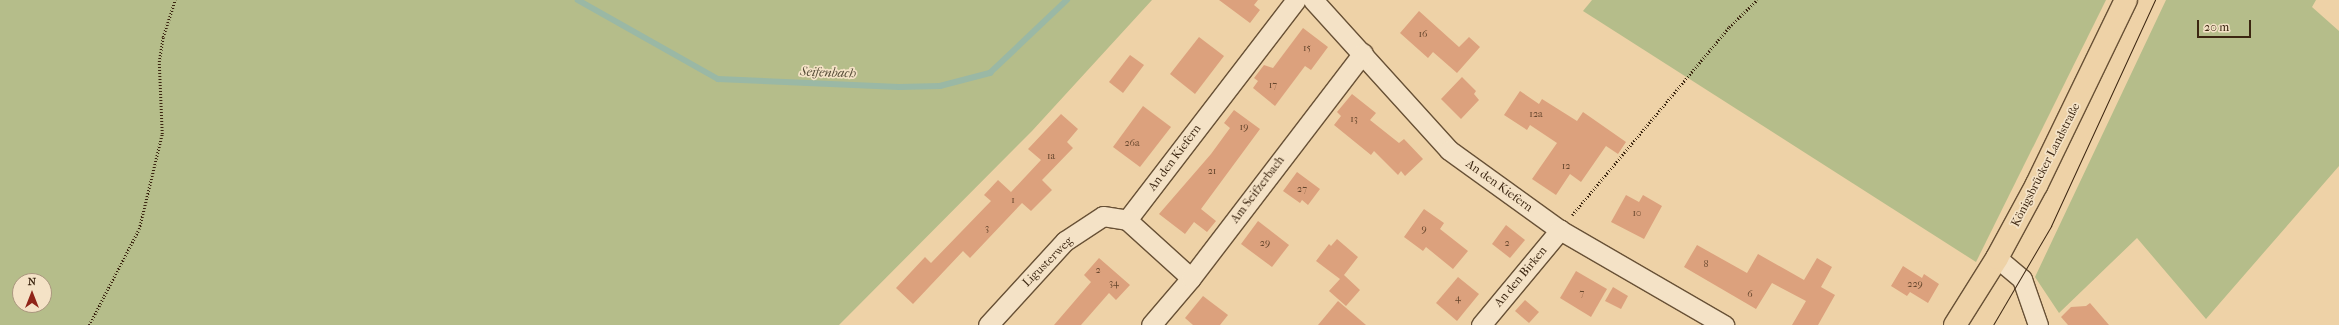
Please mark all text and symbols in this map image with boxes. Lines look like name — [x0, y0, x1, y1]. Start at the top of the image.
scale bar — [2199, 12, 2253, 38]
text: 20 m — [2204, 20, 2229, 34]
house number: 16 — [1419, 29, 1427, 41]
house number: 15 — [1303, 43, 1311, 55]
water label: Seifenbach — [800, 64, 856, 82]
house number: 17 — [1269, 80, 1277, 92]
street label: Königsbrücker Landstraße — [2009, 101, 2083, 229]
house number: 12a — [1529, 109, 1543, 121]
house number: 13 — [1350, 114, 1358, 126]
street label: An den Kiefern — [1145, 122, 1205, 194]
house number: 19 — [1240, 122, 1248, 134]
house number: 26a — [1124, 138, 1140, 150]
house number: 1a — [1047, 151, 1055, 163]
street label: Am Seifzerbach — [1228, 154, 1288, 226]
street label: An den Kiefern — [1463, 157, 1535, 215]
house number: 12 — [1562, 161, 1570, 173]
house number: 21 — [1208, 166, 1216, 178]
house number: 27 — [1297, 184, 1307, 196]
house number: 1 — [1011, 195, 1015, 207]
house number: 10 — [1632, 208, 1642, 220]
house number: 3 — [985, 223, 989, 235]
house number: 9 — [1421, 224, 1427, 236]
street label: Ligusterweg — [1020, 234, 1076, 290]
house number: 29 — [1260, 238, 1270, 250]
house number: 2 — [1504, 238, 1510, 250]
street label: An den Birken — [1492, 244, 1550, 310]
house number: 8 — [1703, 259, 1709, 271]
house number: 2 — [1095, 265, 1101, 277]
north arrow — [12, 273, 52, 313]
text: N — [28, 275, 36, 288]
house number: 34 — [1109, 278, 1119, 290]
house number: 229 — [1907, 279, 1923, 291]
house number: 7 — [1580, 288, 1584, 300]
house number: 6 — [1747, 289, 1753, 301]
house number: 4 — [1455, 293, 1461, 305]

